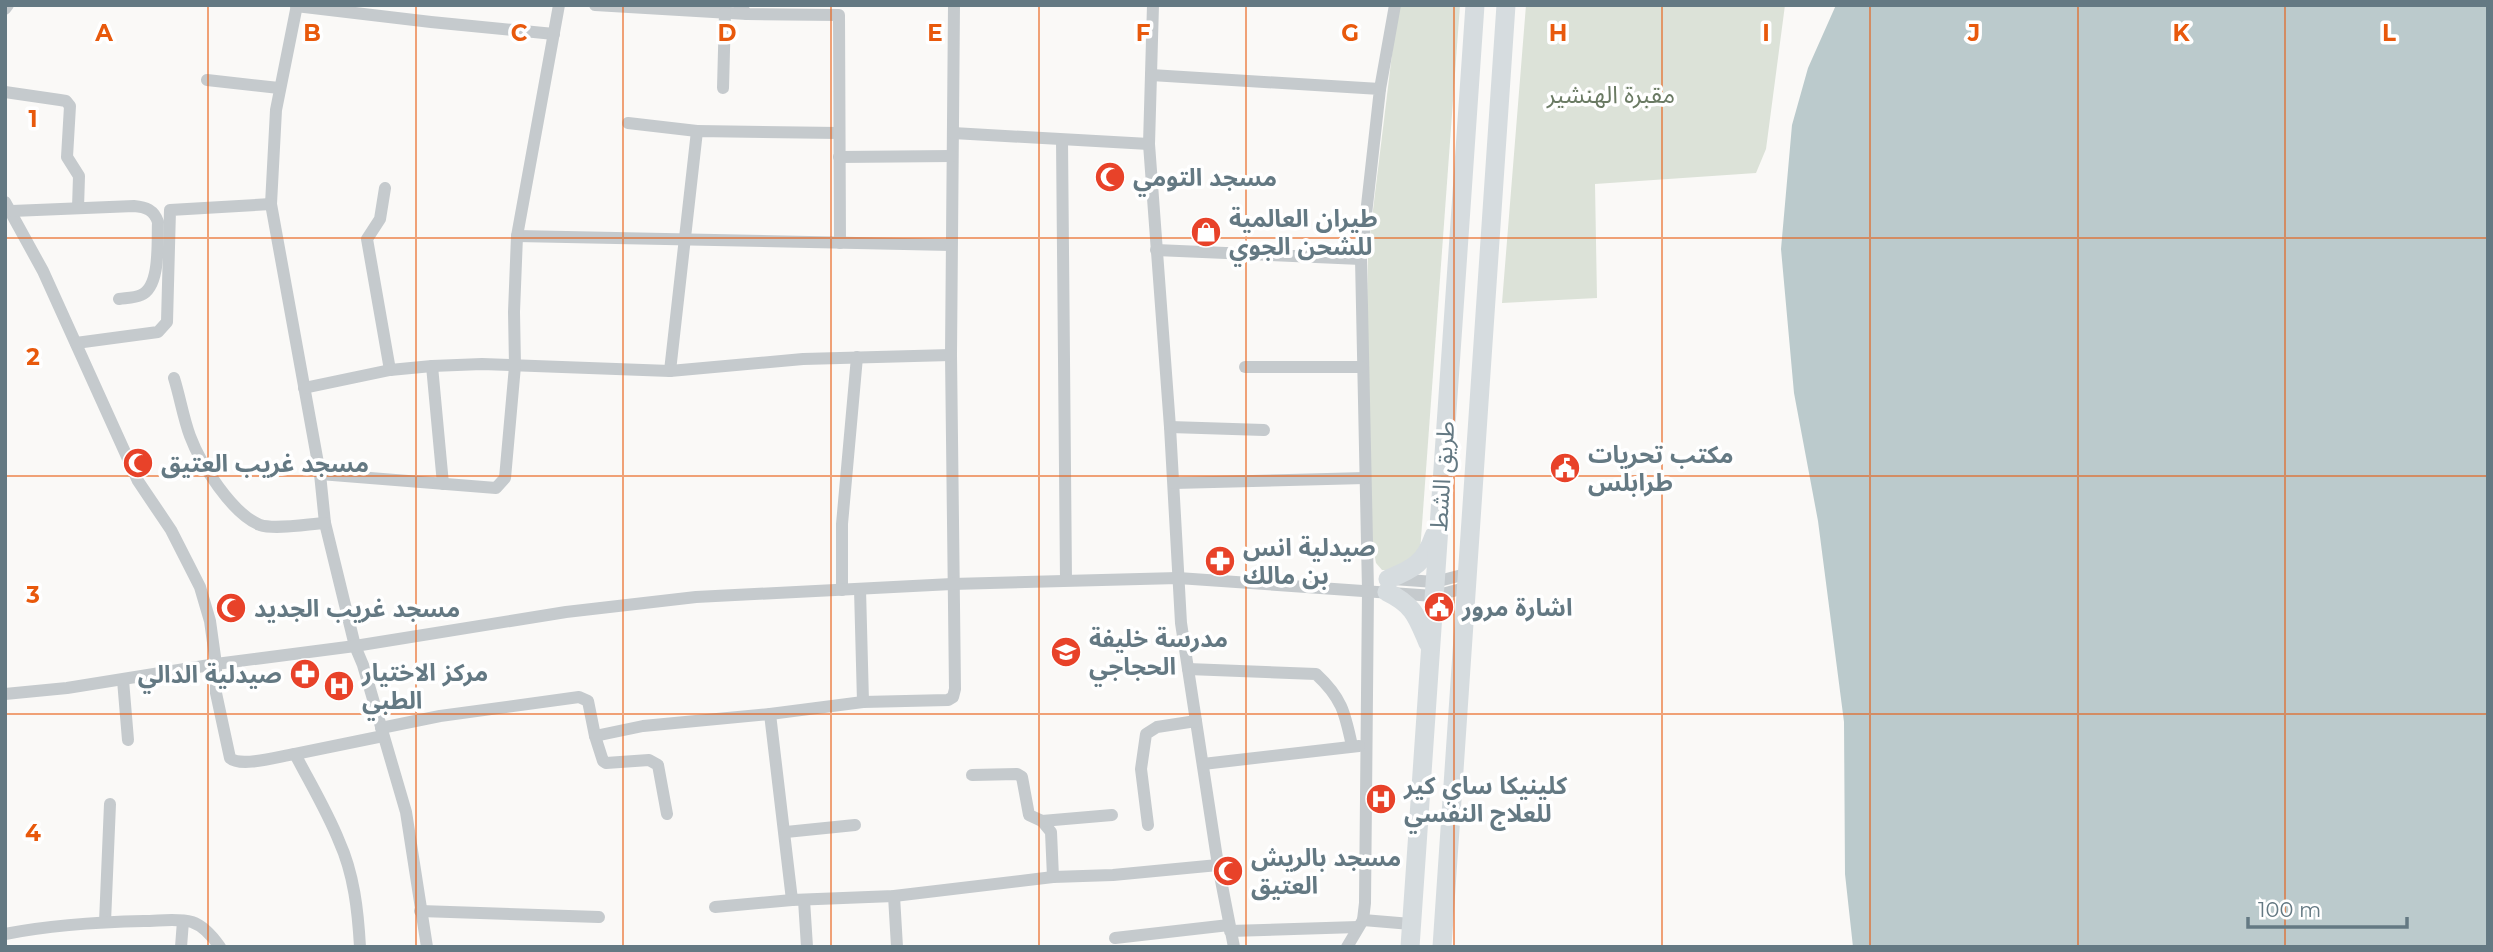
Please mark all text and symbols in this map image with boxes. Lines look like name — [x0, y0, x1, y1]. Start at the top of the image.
text: A — [94, 19, 113, 47]
text: B — [303, 19, 321, 47]
text: C — [511, 19, 528, 47]
text: D — [718, 19, 737, 47]
text: E — [927, 19, 943, 47]
text: F — [1136, 19, 1151, 47]
text: G — [1341, 19, 1359, 47]
text: H — [1549, 19, 1567, 47]
text: I — [1762, 19, 1770, 47]
text: J — [1967, 19, 1980, 47]
text: K — [2172, 19, 2190, 47]
text: L — [2382, 19, 2396, 47]
park label: مقبرة الهنشير — [1546, 80, 1675, 109]
text: 1 — [28, 105, 38, 133]
mosque icon: مسجد التومي — [1093, 160, 1127, 194]
place label: مسجد التومي — [1133, 163, 1277, 197]
place label: طيران العالمية للشحن الجوي — [1229, 204, 1378, 266]
shop icon: طيران العالمية للشحن الجوي — [1189, 215, 1223, 249]
text: 2 — [26, 343, 40, 371]
street label: طريق الشط — [1424, 420, 1461, 532]
place label: مكتب تحريات طرابلس — [1588, 440, 1733, 497]
mosque icon: مسجد غريب العتيق — [121, 446, 155, 480]
place label: مسجد غريب العتيق — [161, 449, 369, 479]
public building icon: مكتب تحريات طرابلس — [1548, 451, 1582, 485]
place label: صيدلية انس بن مالك — [1243, 533, 1376, 590]
pharmacy icon: صيدلية انس بن مالك — [1203, 544, 1237, 578]
text: 3 — [25, 581, 40, 609]
public building icon: اشارة مرور — [1422, 590, 1456, 624]
mosque icon: مسجد غريب الجديد — [214, 591, 248, 625]
place label: اشارة مرور — [1461, 593, 1572, 622]
place label: مسجد غريب الجديد — [254, 594, 460, 623]
place label: مدرسة خليفة الحجاجي — [1089, 624, 1228, 686]
school or university icon: مدرسة خليفة الحجاجي — [1049, 635, 1083, 669]
pharmacy icon: صيدلية الدالي — [288, 657, 322, 691]
place label: مركز الاختيار الطبي — [361, 658, 488, 720]
place label: صيدلية الدالي — [138, 660, 282, 694]
hospital icon: مركز الاختيار الطبي — [322, 669, 356, 703]
place label: كلينيكا ساي كير للعلاج النفسي — [1403, 771, 1568, 833]
hospital icon: كلينيكا ساي كير للعلاج النفسي — [1364, 782, 1398, 816]
text: 4 — [25, 819, 41, 847]
place label: مسجد بالريش العتيق — [1251, 843, 1401, 901]
mosque icon: مسجد بالريش العتيق — [1211, 854, 1245, 888]
scale bar — [2248, 886, 2407, 930]
text: 100 m — [2258, 897, 2321, 922]

